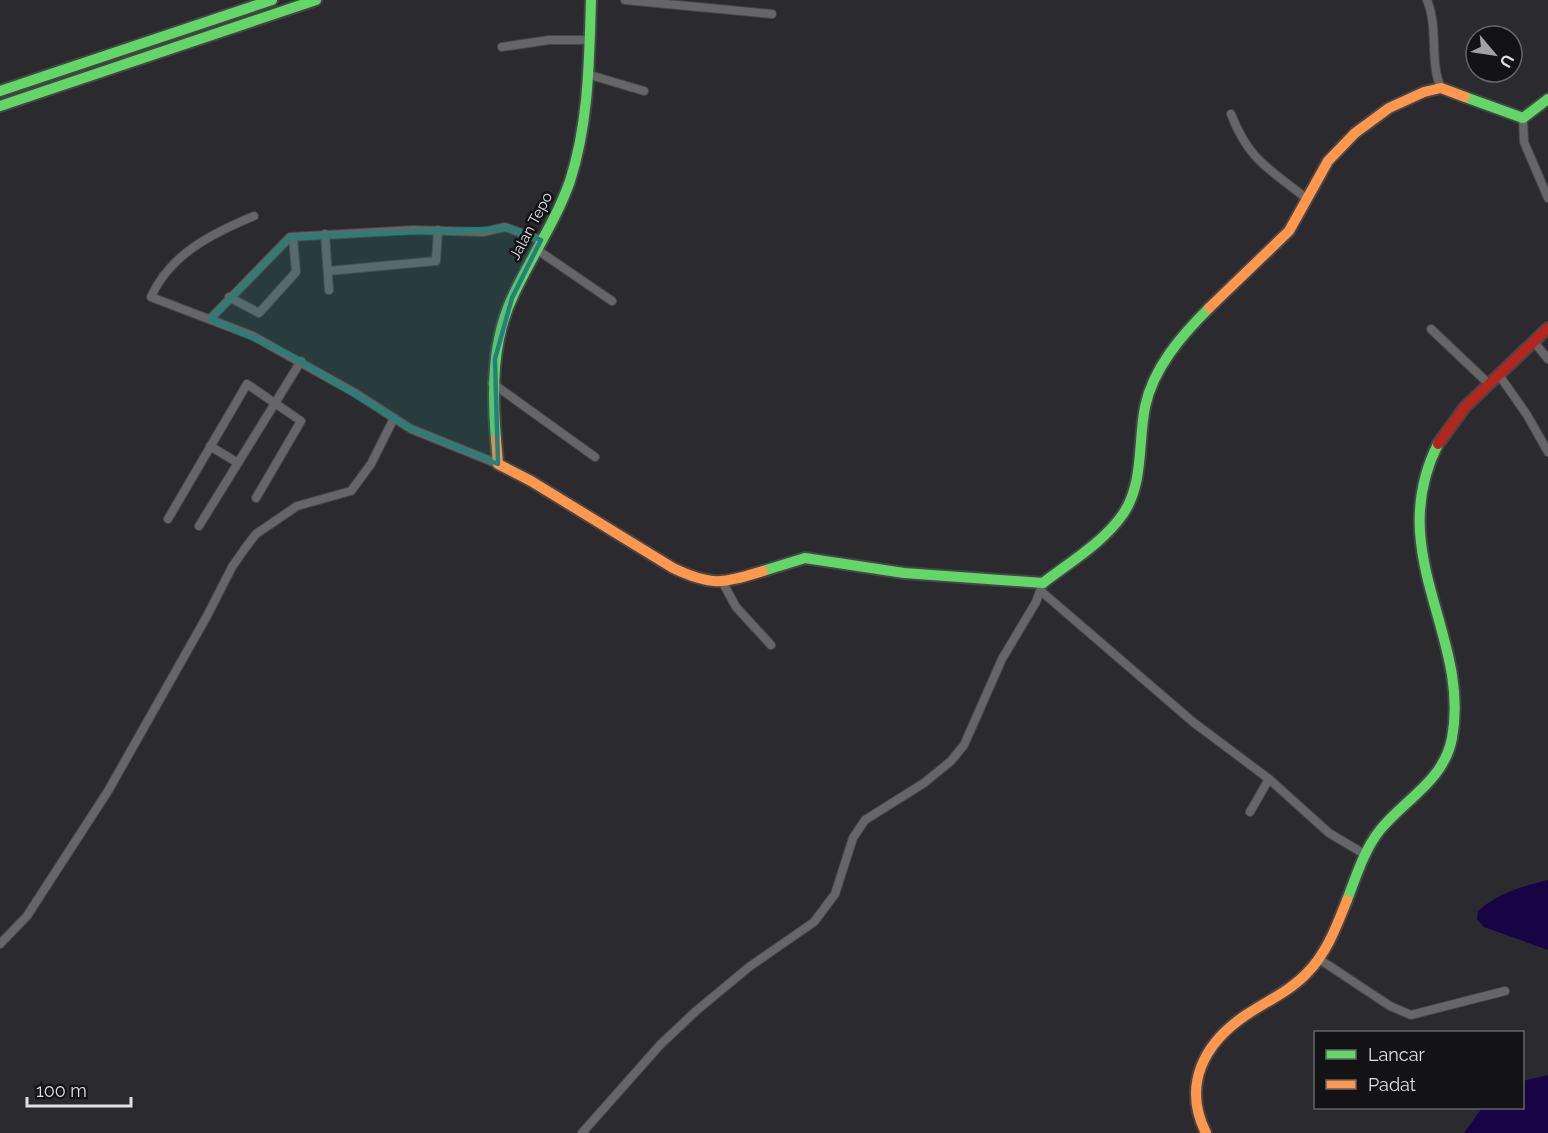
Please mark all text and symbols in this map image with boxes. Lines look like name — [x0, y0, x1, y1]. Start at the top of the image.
north arrow — [1464, 24, 1524, 84]
text: U — [1495, 51, 1518, 71]
street label: Jalan Tepo — [506, 189, 556, 263]
legend — [1314, 1031, 1524, 1109]
text: Lancar — [1368, 1044, 1425, 1065]
scale bar — [27, 1070, 130, 1108]
text: Padat — [1368, 1074, 1416, 1095]
text: 100 m — [36, 1080, 87, 1101]

